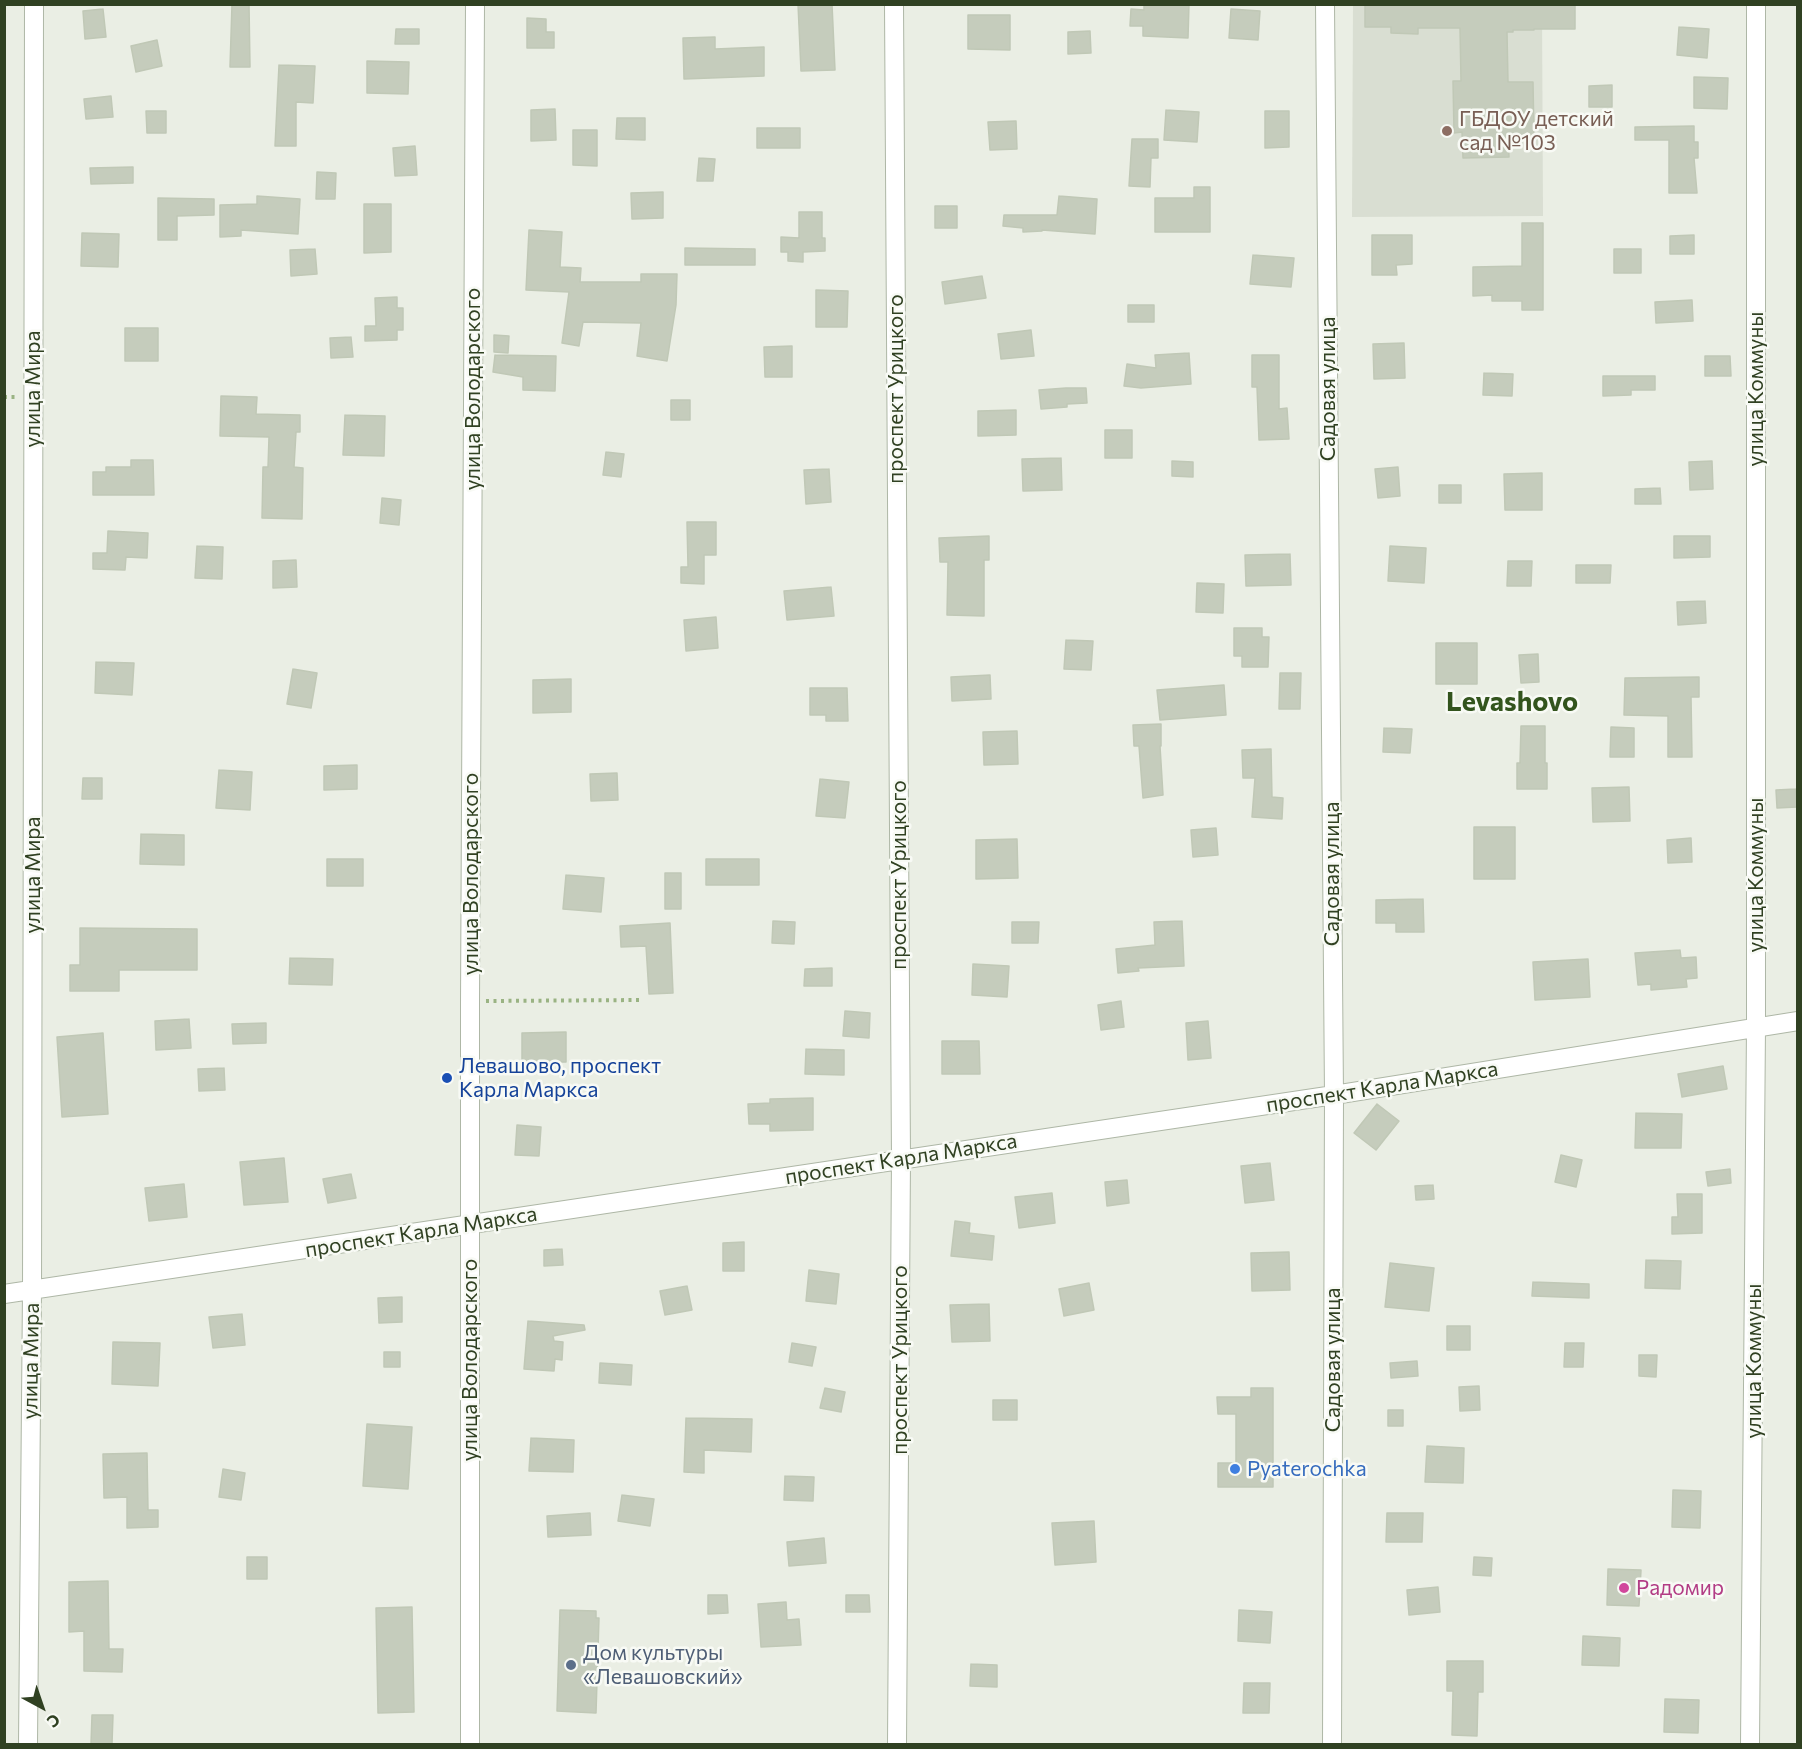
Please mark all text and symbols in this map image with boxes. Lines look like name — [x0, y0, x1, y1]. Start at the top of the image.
place label: ГБДОУ детский сад №103 — [1459, 106, 1614, 156]
marker: ГБДОУ детский сад №103 — [1440, 124, 1454, 138]
street label: улица Володарского — [460, 288, 486, 490]
street label: проспект Урицкого — [883, 294, 909, 484]
street label: улица Коммуны — [1743, 311, 1769, 467]
street label: Садовая улица — [1315, 317, 1341, 461]
street label: улица Мира — [20, 331, 46, 447]
district label: Levashovo — [1446, 686, 1578, 718]
street label: улица Володарского — [458, 773, 484, 975]
street label: проспект Урицкого — [886, 780, 912, 970]
street label: улица Коммуны — [1743, 797, 1769, 953]
street label: Садовая улица — [1319, 802, 1345, 946]
street label: улица Мира — [20, 817, 46, 933]
place label: Левашово, проспект Карла Маркса — [459, 1053, 661, 1103]
street label: проспект Карла Маркса — [1264, 1056, 1500, 1118]
marker: Левашово, проспект Карла Маркса — [440, 1071, 454, 1085]
street label: проспект Карла Маркса — [783, 1128, 1019, 1190]
street label: проспект Карла Маркса — [303, 1201, 539, 1263]
street label: улица Володарского — [457, 1259, 483, 1461]
street label: проспект Урицкого — [887, 1265, 913, 1455]
street label: улица Коммуны — [1741, 1283, 1767, 1439]
street label: Садовая улица — [1320, 1288, 1346, 1432]
street label: улица Мира — [17, 1302, 45, 1420]
place label: Pyaterochka — [1247, 1456, 1367, 1482]
marker: Pyaterochka — [1228, 1462, 1242, 1476]
place label: Радомир — [1636, 1575, 1724, 1601]
marker: Радомир — [1617, 1581, 1631, 1595]
place label: Дом культуры «Левашовский» — [583, 1640, 743, 1690]
marker: Дом культуры «Левашовский» — [564, 1658, 578, 1672]
north arrow — [12, 1677, 72, 1737]
text: С — [44, 1710, 64, 1732]

